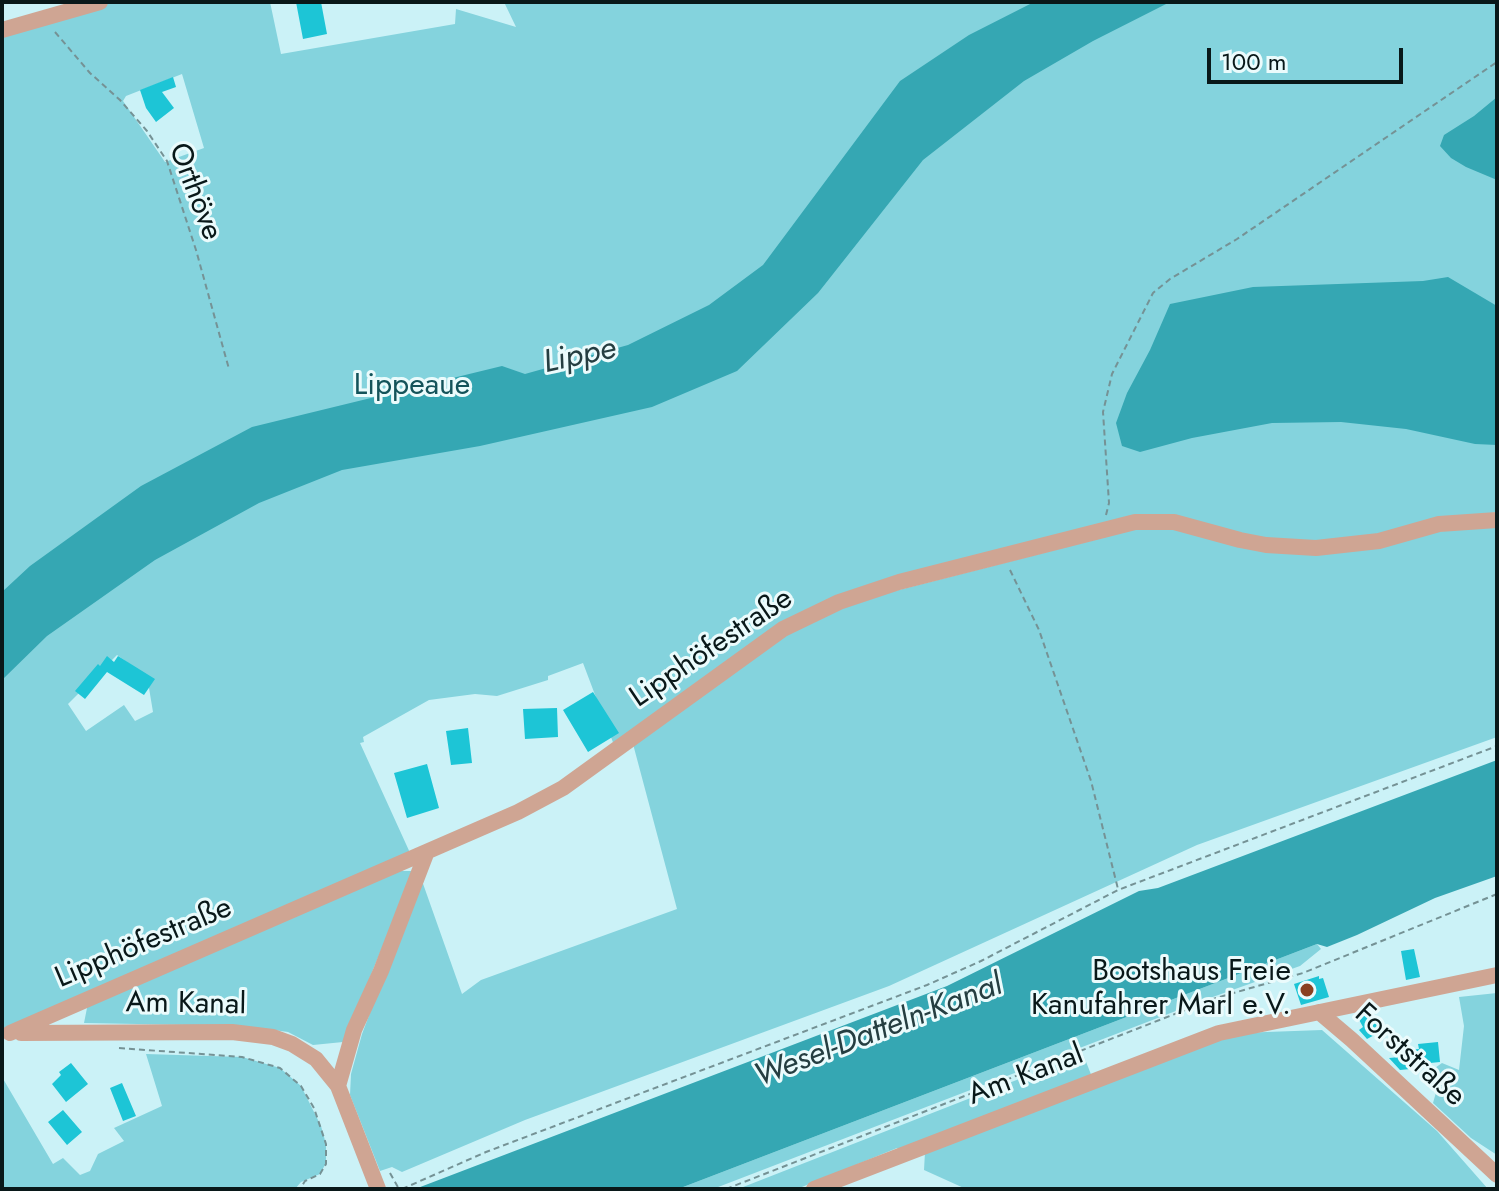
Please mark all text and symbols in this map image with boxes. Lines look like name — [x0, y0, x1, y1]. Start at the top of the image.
scale bar — [1211, 32, 1407, 82]
text: 100 m — [1221, 44, 1287, 79]
street label: Orthöve — [159, 138, 229, 246]
water label: Lippe — [540, 331, 620, 383]
park label: Lippeaue — [354, 369, 470, 405]
street label: Lipphöfestraße — [624, 581, 800, 717]
street label: Lipphöfestraße — [50, 891, 238, 997]
place label: Bootshaus Freie Kanufahrer Marl e.V. — [1031, 955, 1291, 1026]
water label: Wesel-Datteln-Kanal — [750, 967, 1008, 1097]
marker: Bootshaus Freie Kanufahrer Marl e.V. — [1298, 981, 1316, 999]
street label: Am Kanal — [125, 986, 247, 1024]
street label: Forststraße — [1346, 997, 1472, 1115]
street label: Am Kanal — [963, 1038, 1089, 1114]

